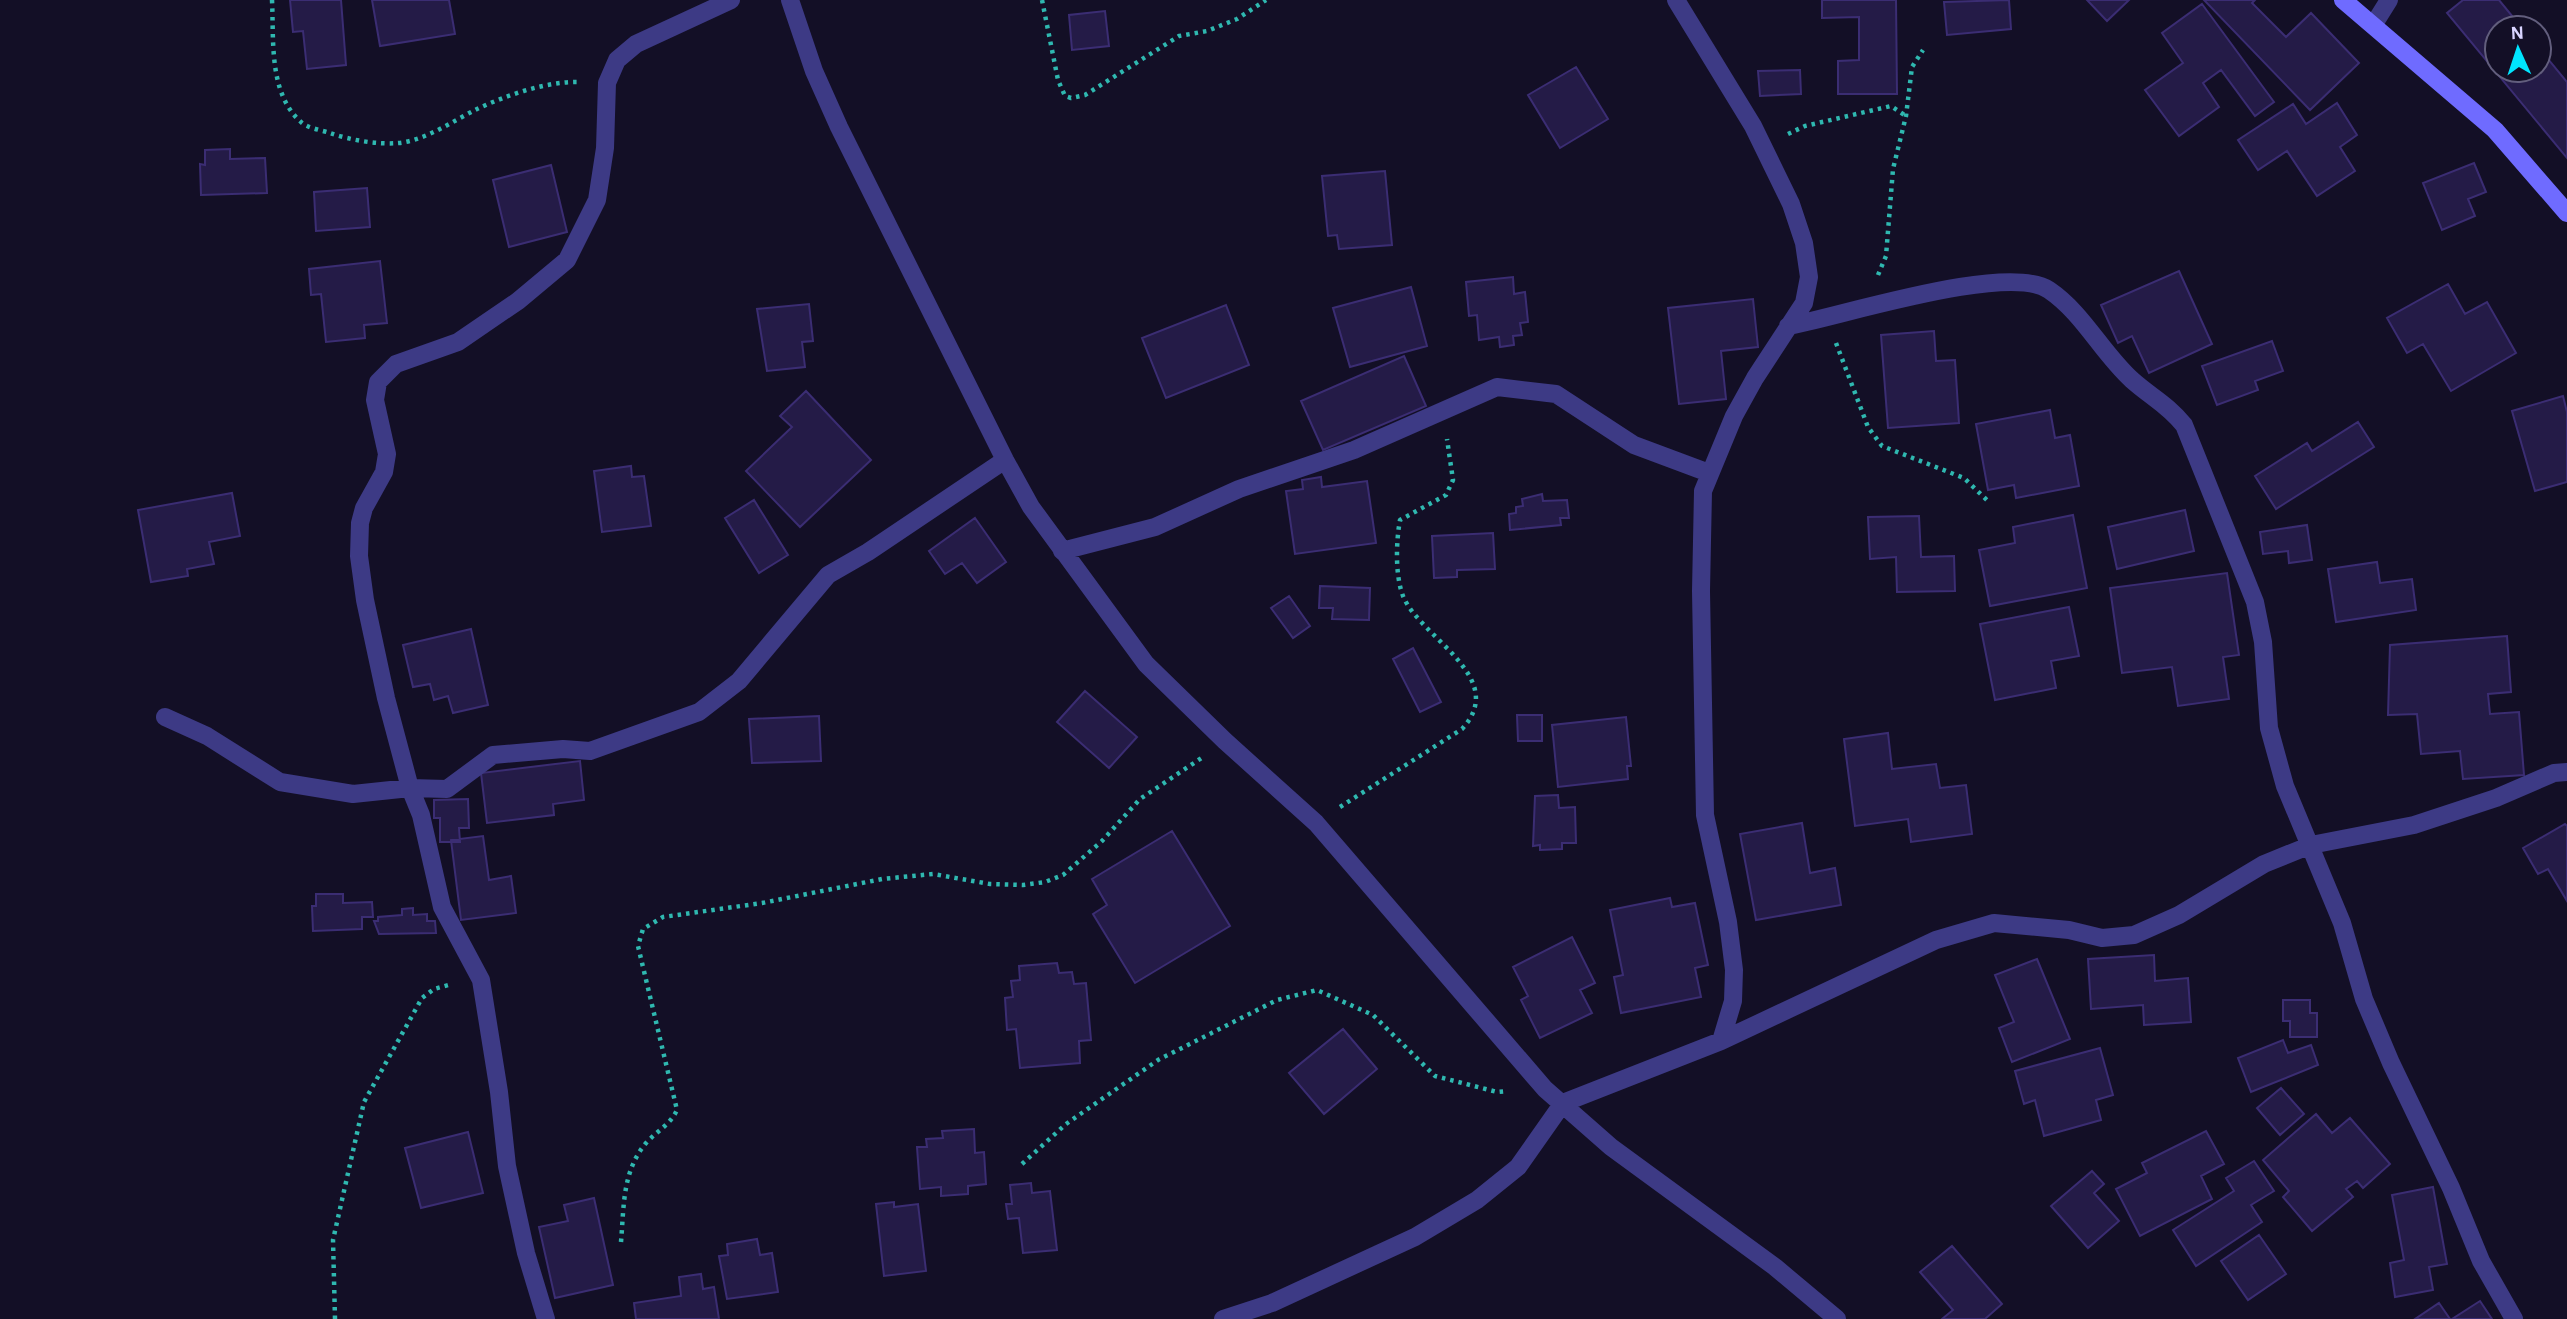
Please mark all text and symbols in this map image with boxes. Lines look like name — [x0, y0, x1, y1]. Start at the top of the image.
north arrow — [2483, 14, 2553, 84]
text: N — [2510, 24, 2524, 43]

